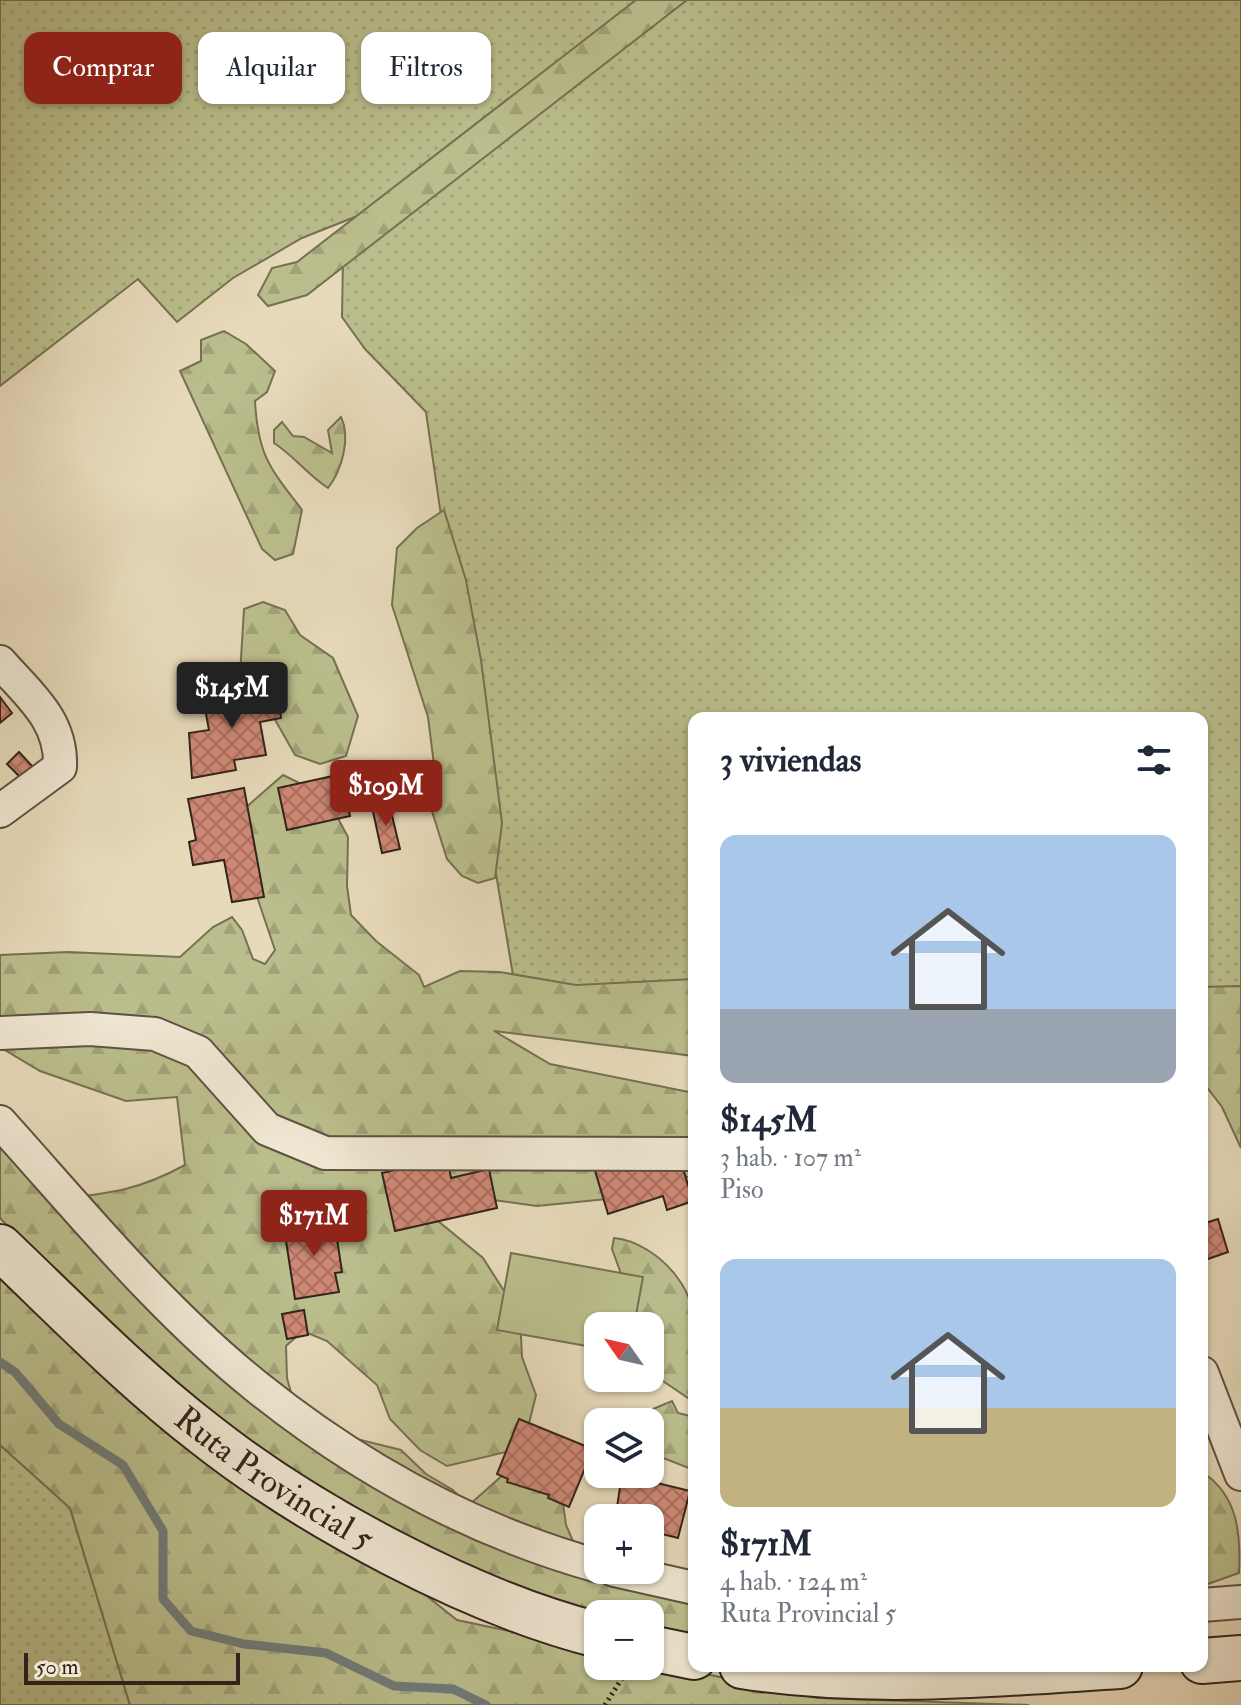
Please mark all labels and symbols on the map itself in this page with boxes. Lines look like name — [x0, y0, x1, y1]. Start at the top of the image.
pin: $145M — [176, 662, 288, 730]
pin: $109M — [330, 760, 442, 828]
pin: $171M — [258, 1190, 370, 1258]
north arrow — [584, 1312, 664, 1392]
street label: Ruta Provincial 5 — [166, 1397, 381, 1560]
scale bar — [24, 1649, 240, 1685]

